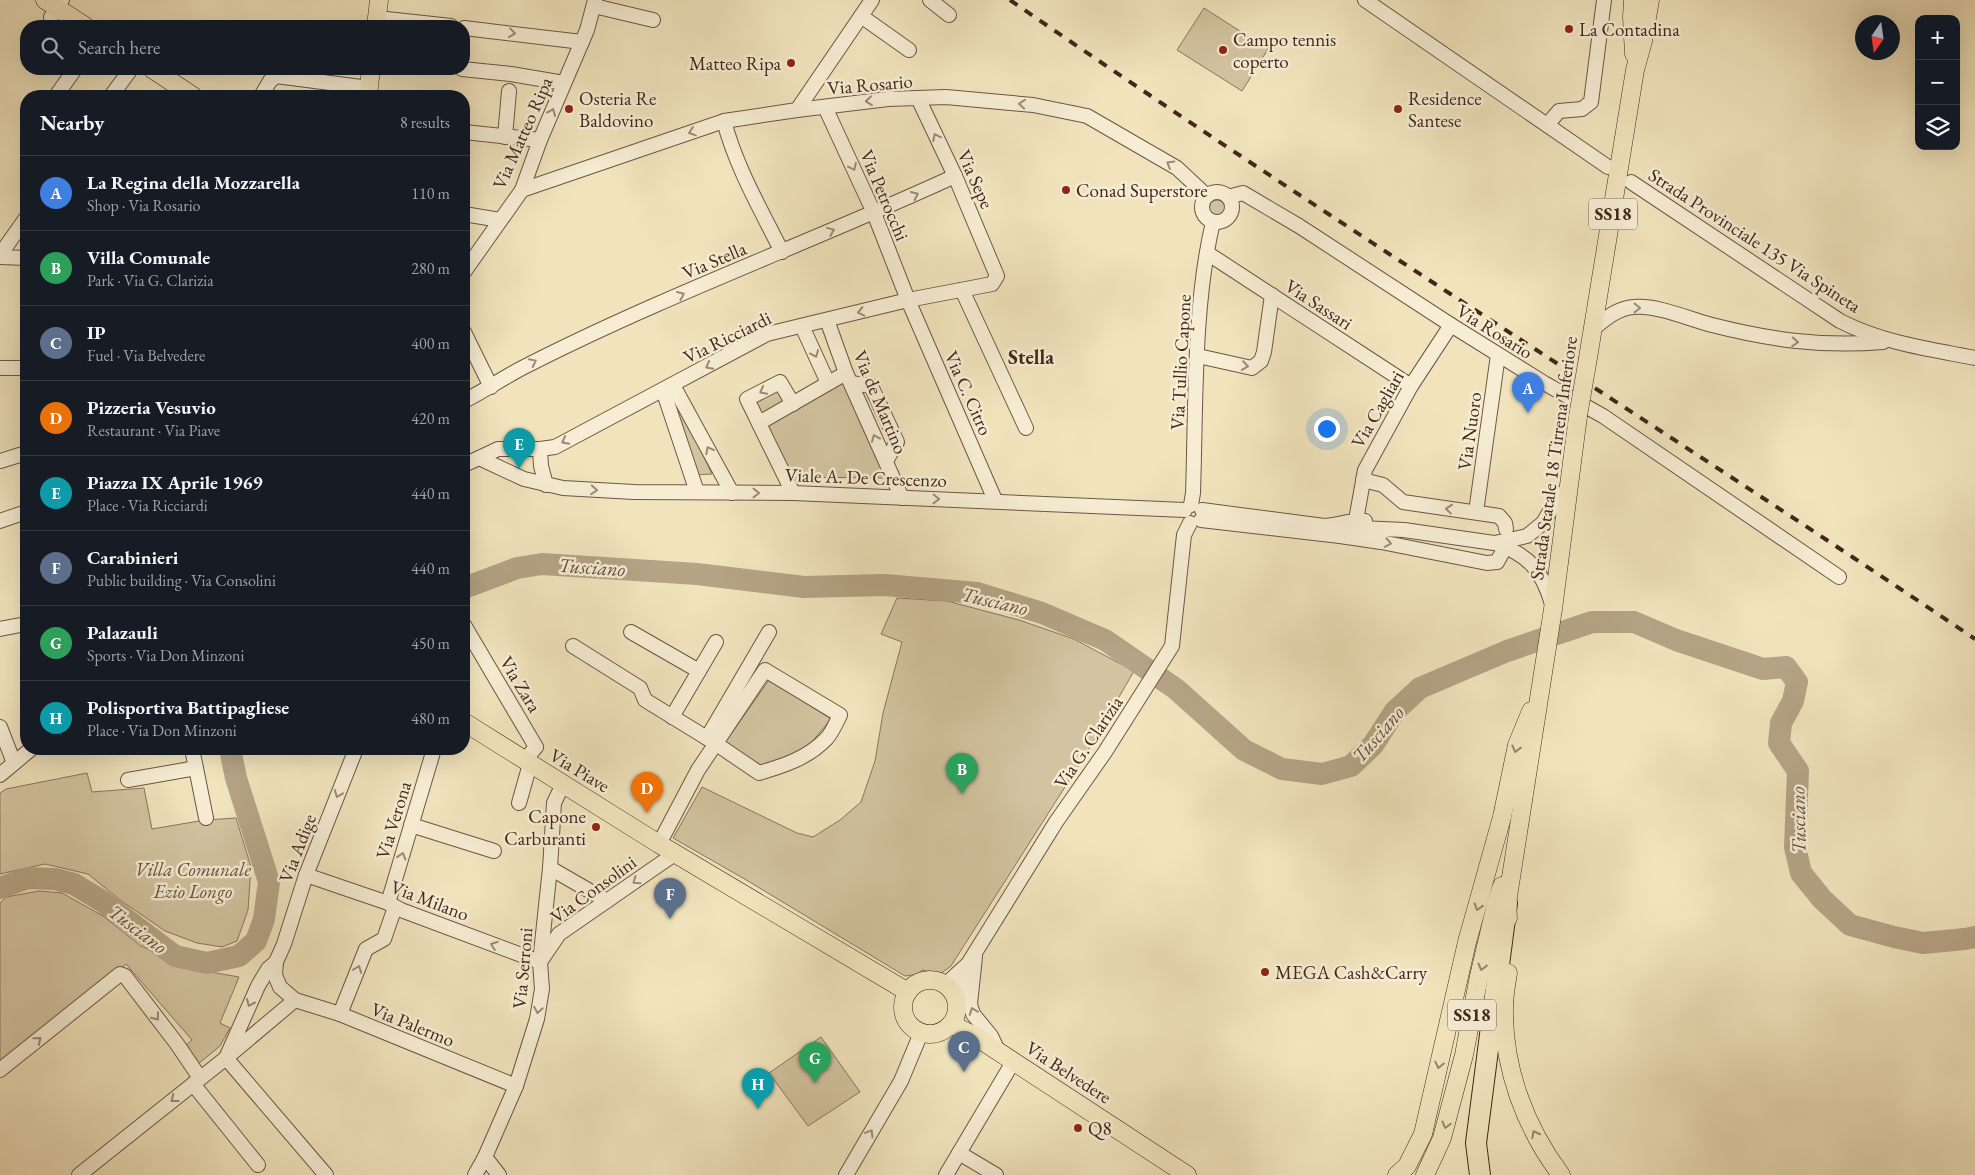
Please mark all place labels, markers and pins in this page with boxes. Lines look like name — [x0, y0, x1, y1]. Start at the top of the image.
place label: La Contadina — [1579, 17, 1680, 42]
marker: La Contadina — [1563, 23, 1575, 35]
place label: Campo tennis coperto — [1233, 27, 1336, 74]
marker: Campo tennis coperto — [1217, 44, 1229, 56]
place label: Matteo Ripa — [689, 51, 781, 76]
marker: Matteo Ripa — [785, 57, 797, 69]
place label: Osteria Re Baldovino — [579, 86, 656, 133]
place label: Residence Santese — [1408, 86, 1482, 133]
marker: Osteria Re Baldovino — [563, 103, 575, 115]
marker: Residence Santese — [1392, 103, 1404, 115]
place label: Conad Superstore — [1076, 178, 1208, 203]
marker: Conad Superstore — [1060, 184, 1072, 196]
pin: A — [1512, 372, 1544, 413]
pin: E — [503, 428, 535, 469]
pin: B — [946, 753, 978, 794]
pin: D — [631, 772, 663, 813]
place label: Capone Carburanti — [504, 804, 586, 851]
marker: Capone Carburanti — [590, 821, 602, 833]
pin: F — [654, 878, 686, 919]
place label: MEGA Cash&Carry — [1275, 960, 1428, 985]
marker: MEGA Cash&Carry — [1259, 966, 1271, 978]
pin: C — [948, 1031, 980, 1072]
pin: G — [799, 1042, 831, 1083]
pin: H — [742, 1068, 774, 1109]
place label: Q8 — [1088, 1116, 1112, 1141]
marker: Q8 — [1072, 1122, 1084, 1134]

